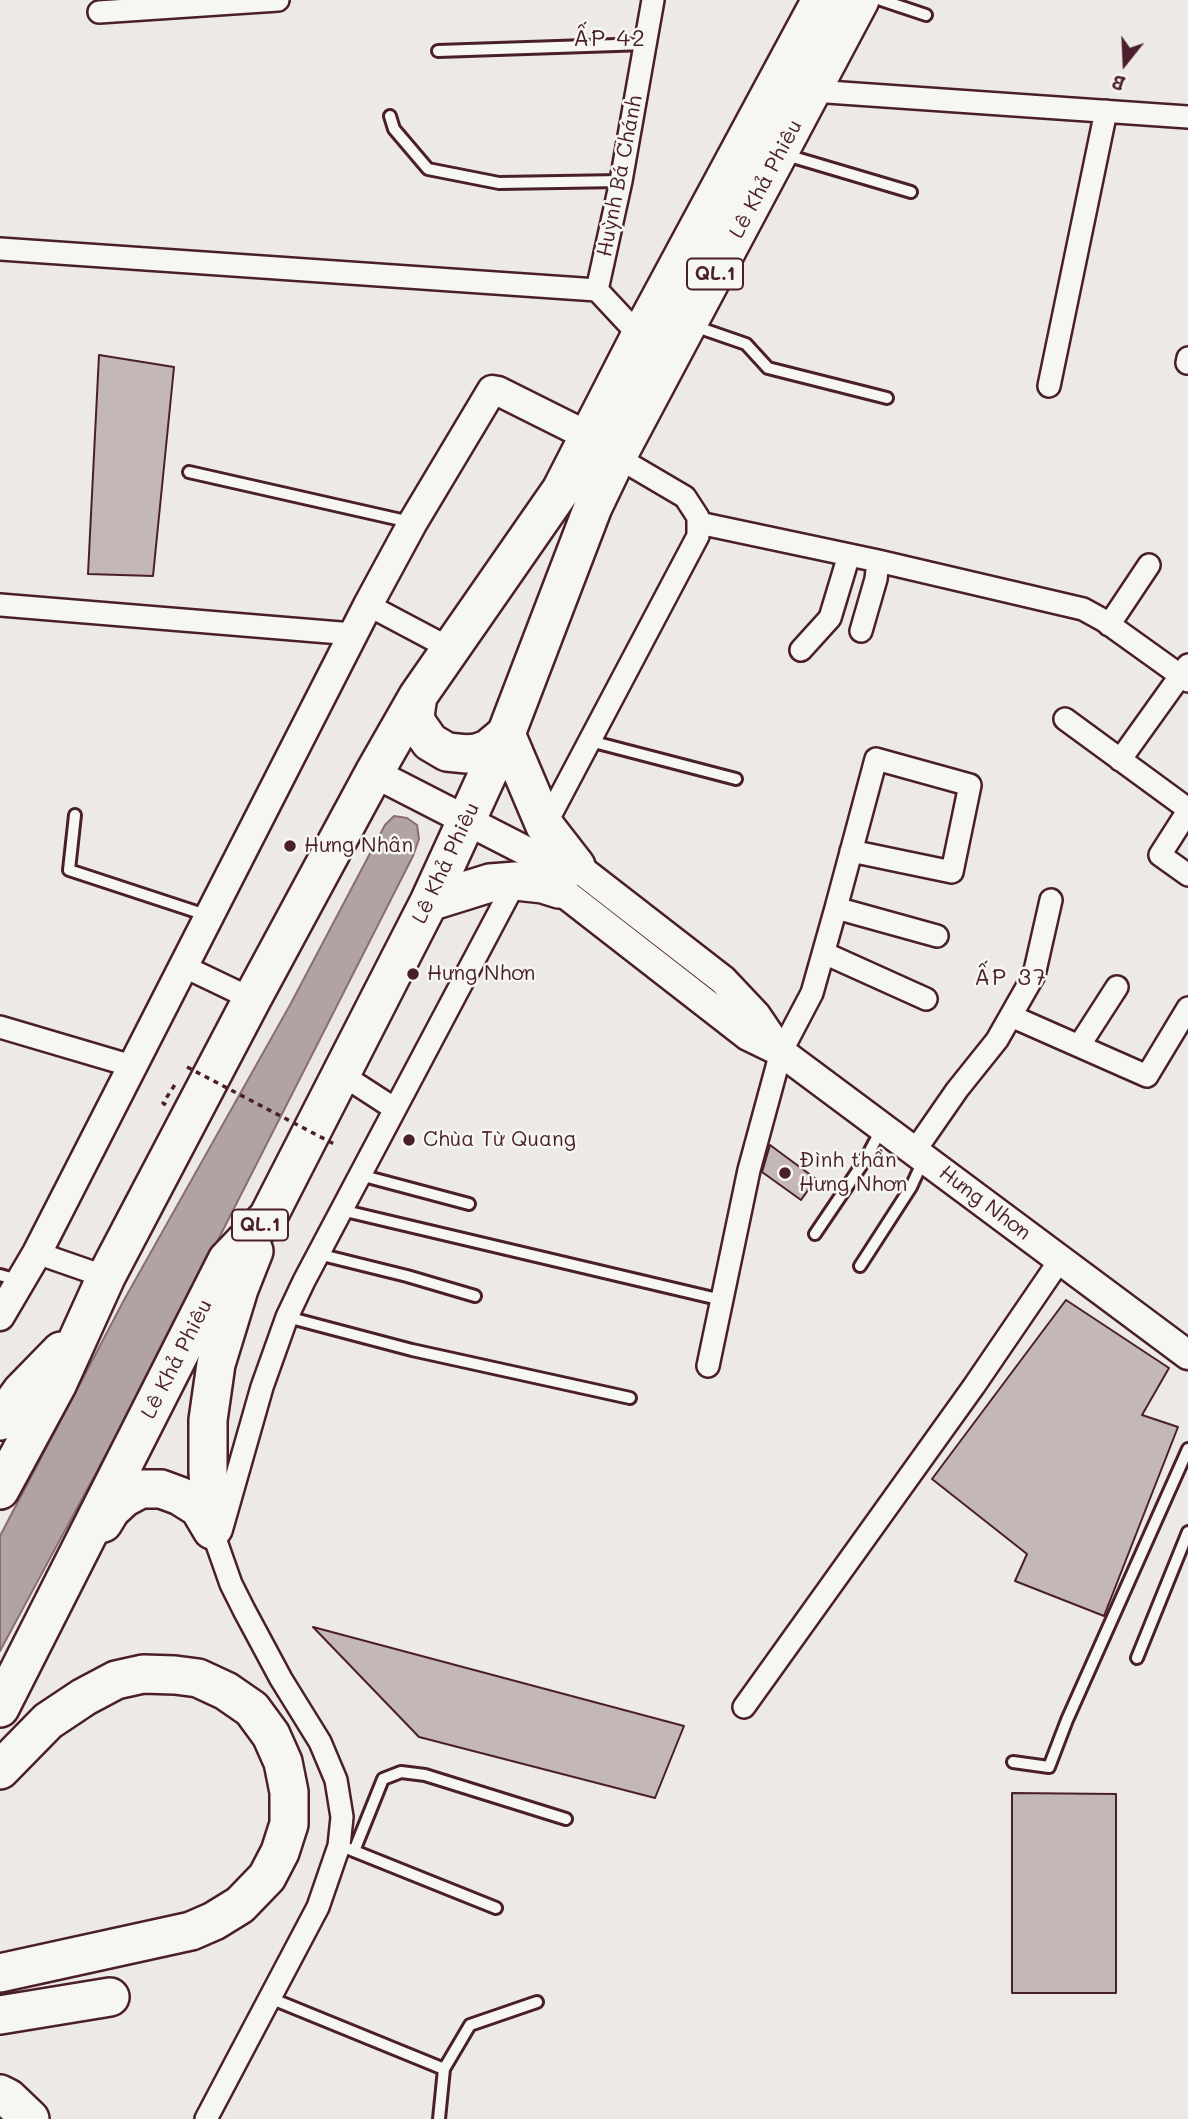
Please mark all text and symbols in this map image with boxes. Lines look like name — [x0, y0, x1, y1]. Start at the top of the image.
district label: ẤP 42 — [574, 25, 646, 53]
north arrow — [1090, 28, 1160, 98]
text: B — [1108, 70, 1128, 97]
street label: Huỳnh Bá Chánh — [592, 93, 648, 259]
street label: Lê Khả Phiêu — [724, 115, 808, 243]
road number: QL.1 — [687, 258, 743, 290]
street label: Lê Khả Phiêu — [407, 798, 485, 928]
place label: Hưng Nhân — [304, 833, 413, 859]
marker: Hưng Nhân — [282, 838, 298, 854]
place label: Hưng Nhơn — [427, 961, 535, 987]
district label: ẤP 37 — [975, 964, 1047, 992]
marker: Hưng Nhơn — [405, 966, 421, 982]
place label: Chùa Từ Quang — [423, 1127, 576, 1153]
marker: Chùa Từ Quang — [401, 1132, 417, 1148]
place label: Đình thần Hưng Nhơn — [799, 1148, 907, 1198]
street label: Hưng Nhơn — [934, 1160, 1036, 1246]
marker: Đình thần Hưng Nhơn — [777, 1165, 793, 1181]
road number: QL.1 — [232, 1210, 288, 1240]
street label: Lê Khả Phiêu — [136, 1295, 218, 1423]

